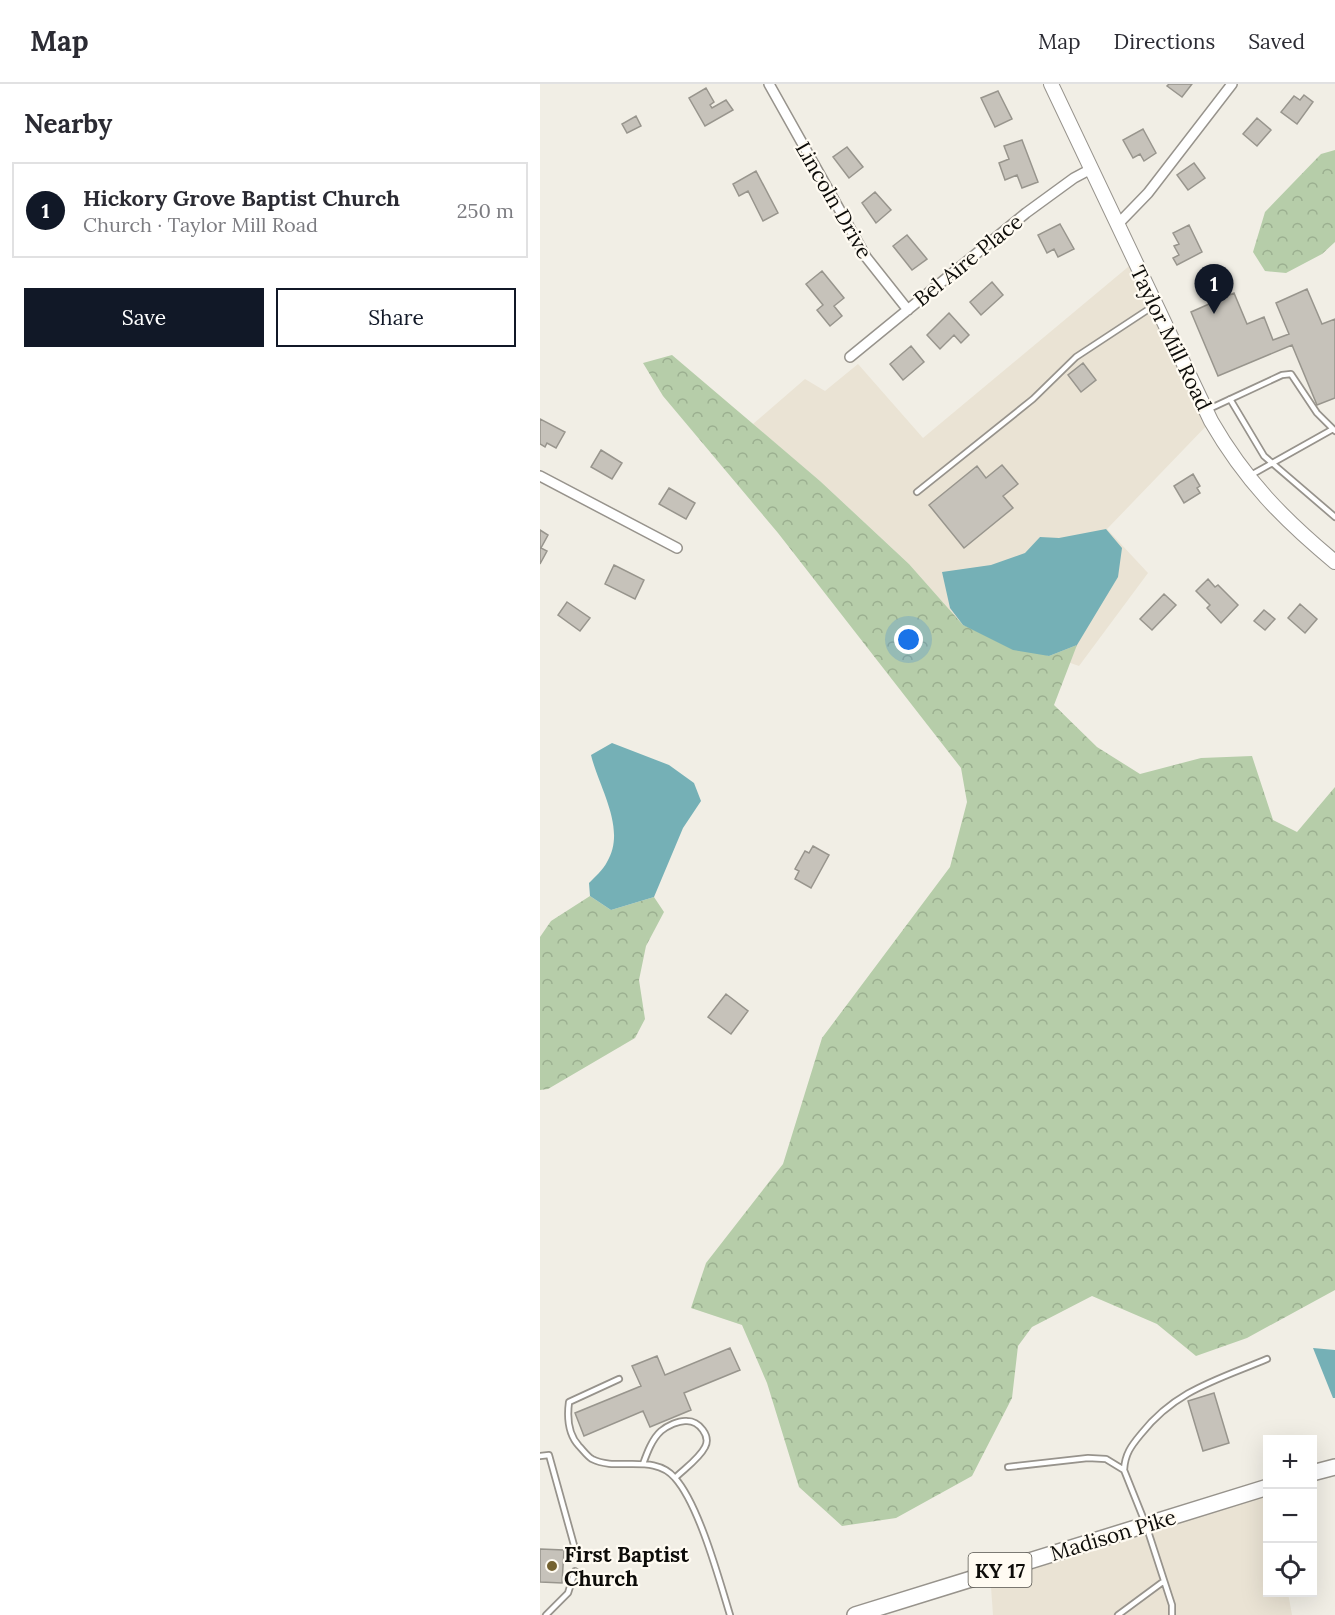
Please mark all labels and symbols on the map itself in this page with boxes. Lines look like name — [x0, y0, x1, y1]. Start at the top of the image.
street label: Lincoln Drive — [790, 137, 878, 263]
street label: Bel Aire Place — [908, 208, 1028, 312]
street label: Taylor Mill Road — [1124, 261, 1218, 415]
pin: 1 — [1194, 264, 1234, 314]
your location — [894, 625, 923, 654]
street label: Madison Pike — [1047, 1503, 1179, 1567]
place label: First Baptist Church — [564, 1541, 689, 1592]
road number: KY 17 — [968, 1553, 1032, 1587]
marker: First Baptist Church — [545, 1559, 559, 1573]

